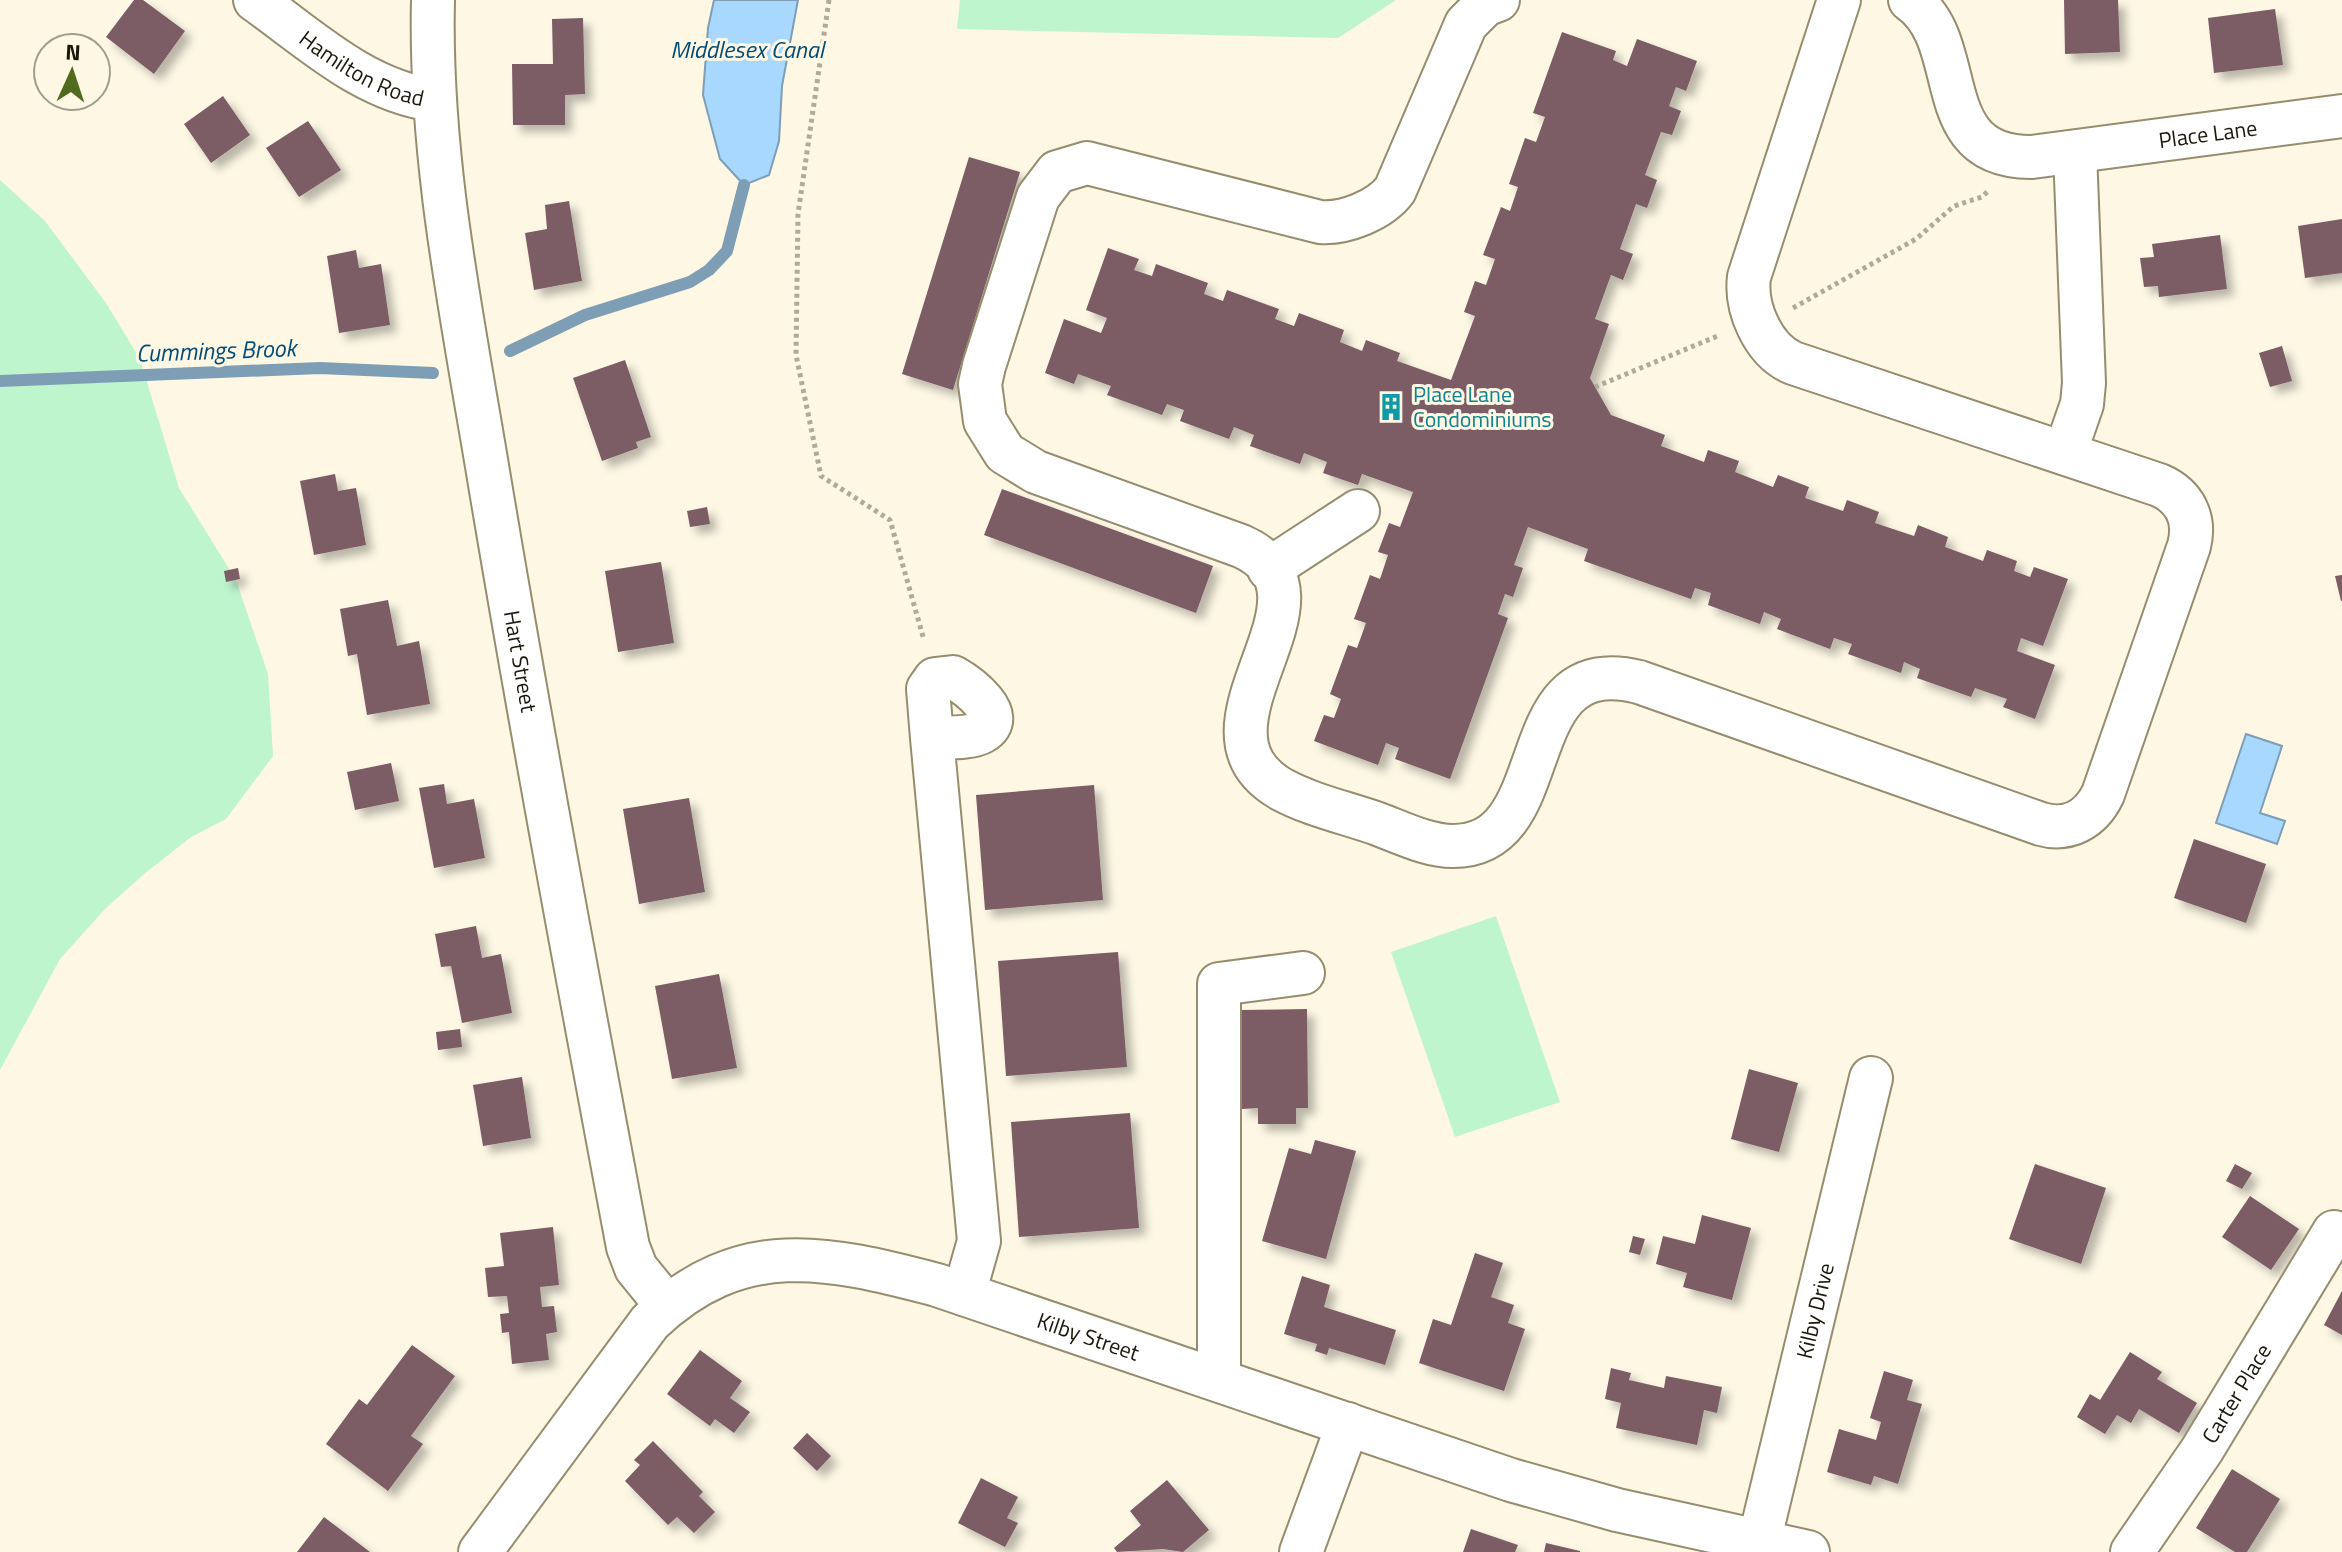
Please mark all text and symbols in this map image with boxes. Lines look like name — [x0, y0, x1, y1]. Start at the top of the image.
street label: Hamilton Road — [292, 22, 427, 115]
water label: Middlesex Canal — [670, 31, 827, 67]
north arrow — [32, 32, 112, 112]
text: N — [65, 35, 82, 69]
street label: Place Lane — [2156, 110, 2259, 157]
water label: Cummings Brook — [135, 329, 300, 371]
place label: Place Lane Condominiums — [1413, 377, 1552, 436]
building icon: Place Lane Condominiums — [1376, 392, 1406, 422]
street label: Hart Street — [495, 608, 546, 715]
street label: Kilby Drive — [1787, 1259, 1843, 1362]
street label: Kilby Street — [1033, 1303, 1144, 1370]
street label: Carter Place — [2193, 1337, 2280, 1450]

